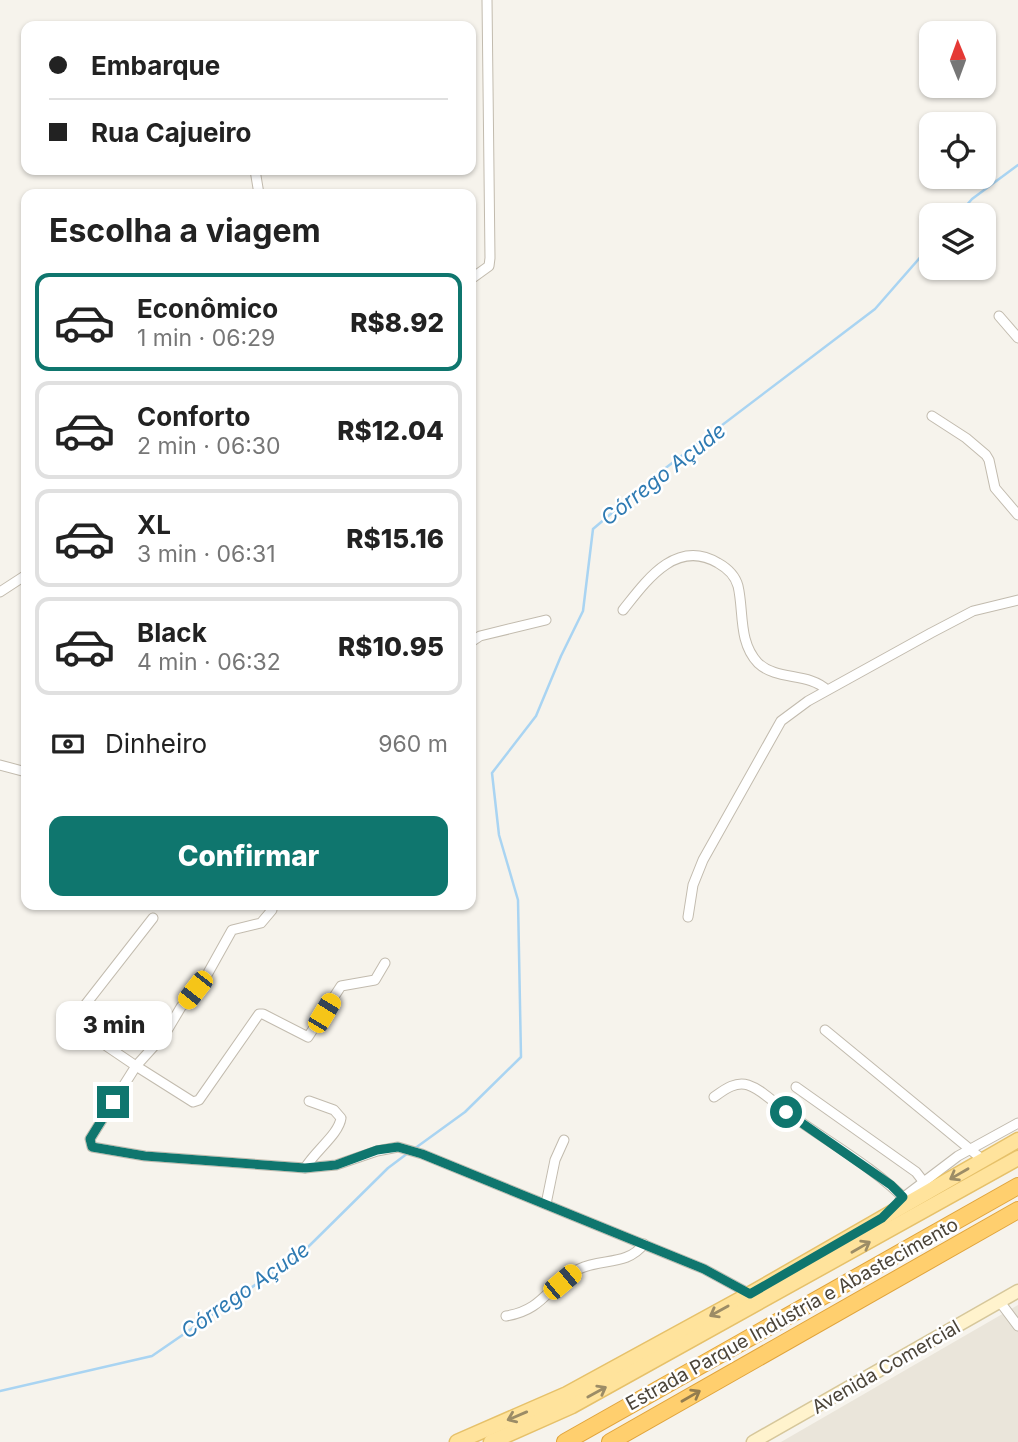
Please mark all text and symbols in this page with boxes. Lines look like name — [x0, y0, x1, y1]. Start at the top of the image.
north arrow — [919, 21, 996, 98]
map controls — [919, 21, 996, 280]
text: Embarque — [91, 50, 220, 81]
button: locate — [919, 112, 996, 189]
text: Rua Cajueiro — [91, 117, 252, 148]
button: layers — [919, 203, 996, 280]
text: Escolha a viagem — [49, 211, 321, 250]
icon: car — [53, 291, 116, 354]
text: Econômico — [137, 293, 278, 324]
text: R$8.92 — [350, 307, 444, 338]
text: 1 min · 06:29 — [137, 324, 275, 352]
icon: car — [53, 399, 116, 462]
text: Conforto — [137, 401, 250, 432]
text: R$12.04 — [337, 415, 444, 446]
water label: Córrego Açude — [596, 418, 730, 530]
text: 2 min · 06:30 — [137, 432, 280, 460]
icon: car — [53, 507, 116, 570]
text: XL — [137, 509, 171, 540]
text: R$15.16 — [346, 523, 444, 554]
text: 3 min · 06:31 — [137, 540, 276, 568]
icon: car — [53, 615, 116, 678]
text: Black — [137, 617, 207, 648]
text: R$10.95 — [338, 631, 444, 662]
text: 4 min · 06:32 — [137, 648, 281, 676]
icon: cash — [49, 725, 87, 763]
text: Dinheiro — [105, 728, 207, 759]
text: 960 m — [378, 730, 448, 758]
button: Confirmar — [49, 816, 448, 896]
car — [174, 967, 217, 1013]
car — [305, 990, 344, 1036]
callout: 3 min — [55, 1000, 171, 1050]
text: 3 min — [83, 1011, 145, 1039]
route end — [97, 1086, 129, 1118]
route start — [770, 1096, 802, 1128]
one-way arrow — [949, 1167, 969, 1181]
street label: Estrada Parque Indústria e Abastecimento — [622, 1213, 962, 1415]
water label: Córrego Açude — [176, 1236, 314, 1344]
one-way arrow — [851, 1240, 871, 1254]
car — [540, 1260, 585, 1304]
one-way arrow — [709, 1305, 730, 1318]
street label: Avenida Comercial — [808, 1315, 964, 1419]
one-way arrow — [587, 1385, 607, 1399]
one-way arrow — [680, 1389, 700, 1403]
one-way arrow — [507, 1410, 528, 1423]

